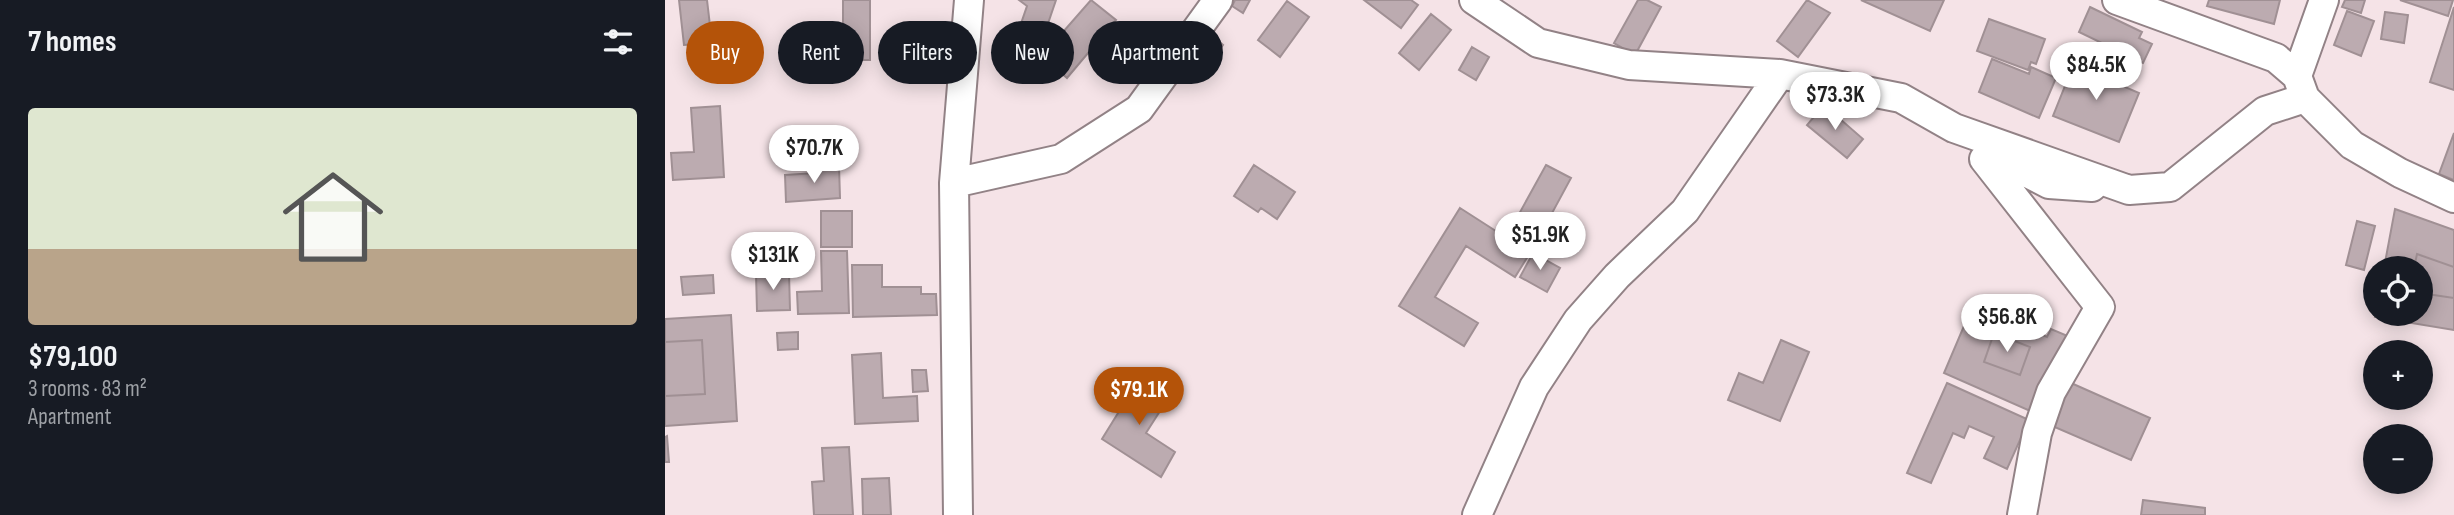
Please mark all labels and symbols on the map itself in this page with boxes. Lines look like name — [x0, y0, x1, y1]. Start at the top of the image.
pin: $84.5K — [2039, 42, 2153, 102]
pin: $73.3K — [1778, 72, 1892, 132]
pin: $70.7K — [757, 125, 871, 185]
pin: $51.9K — [1483, 212, 1597, 272]
pin: $131K — [724, 232, 822, 292]
pin: $56.8K — [1950, 294, 2064, 354]
pin: $79.1K — [1082, 368, 1196, 427]

